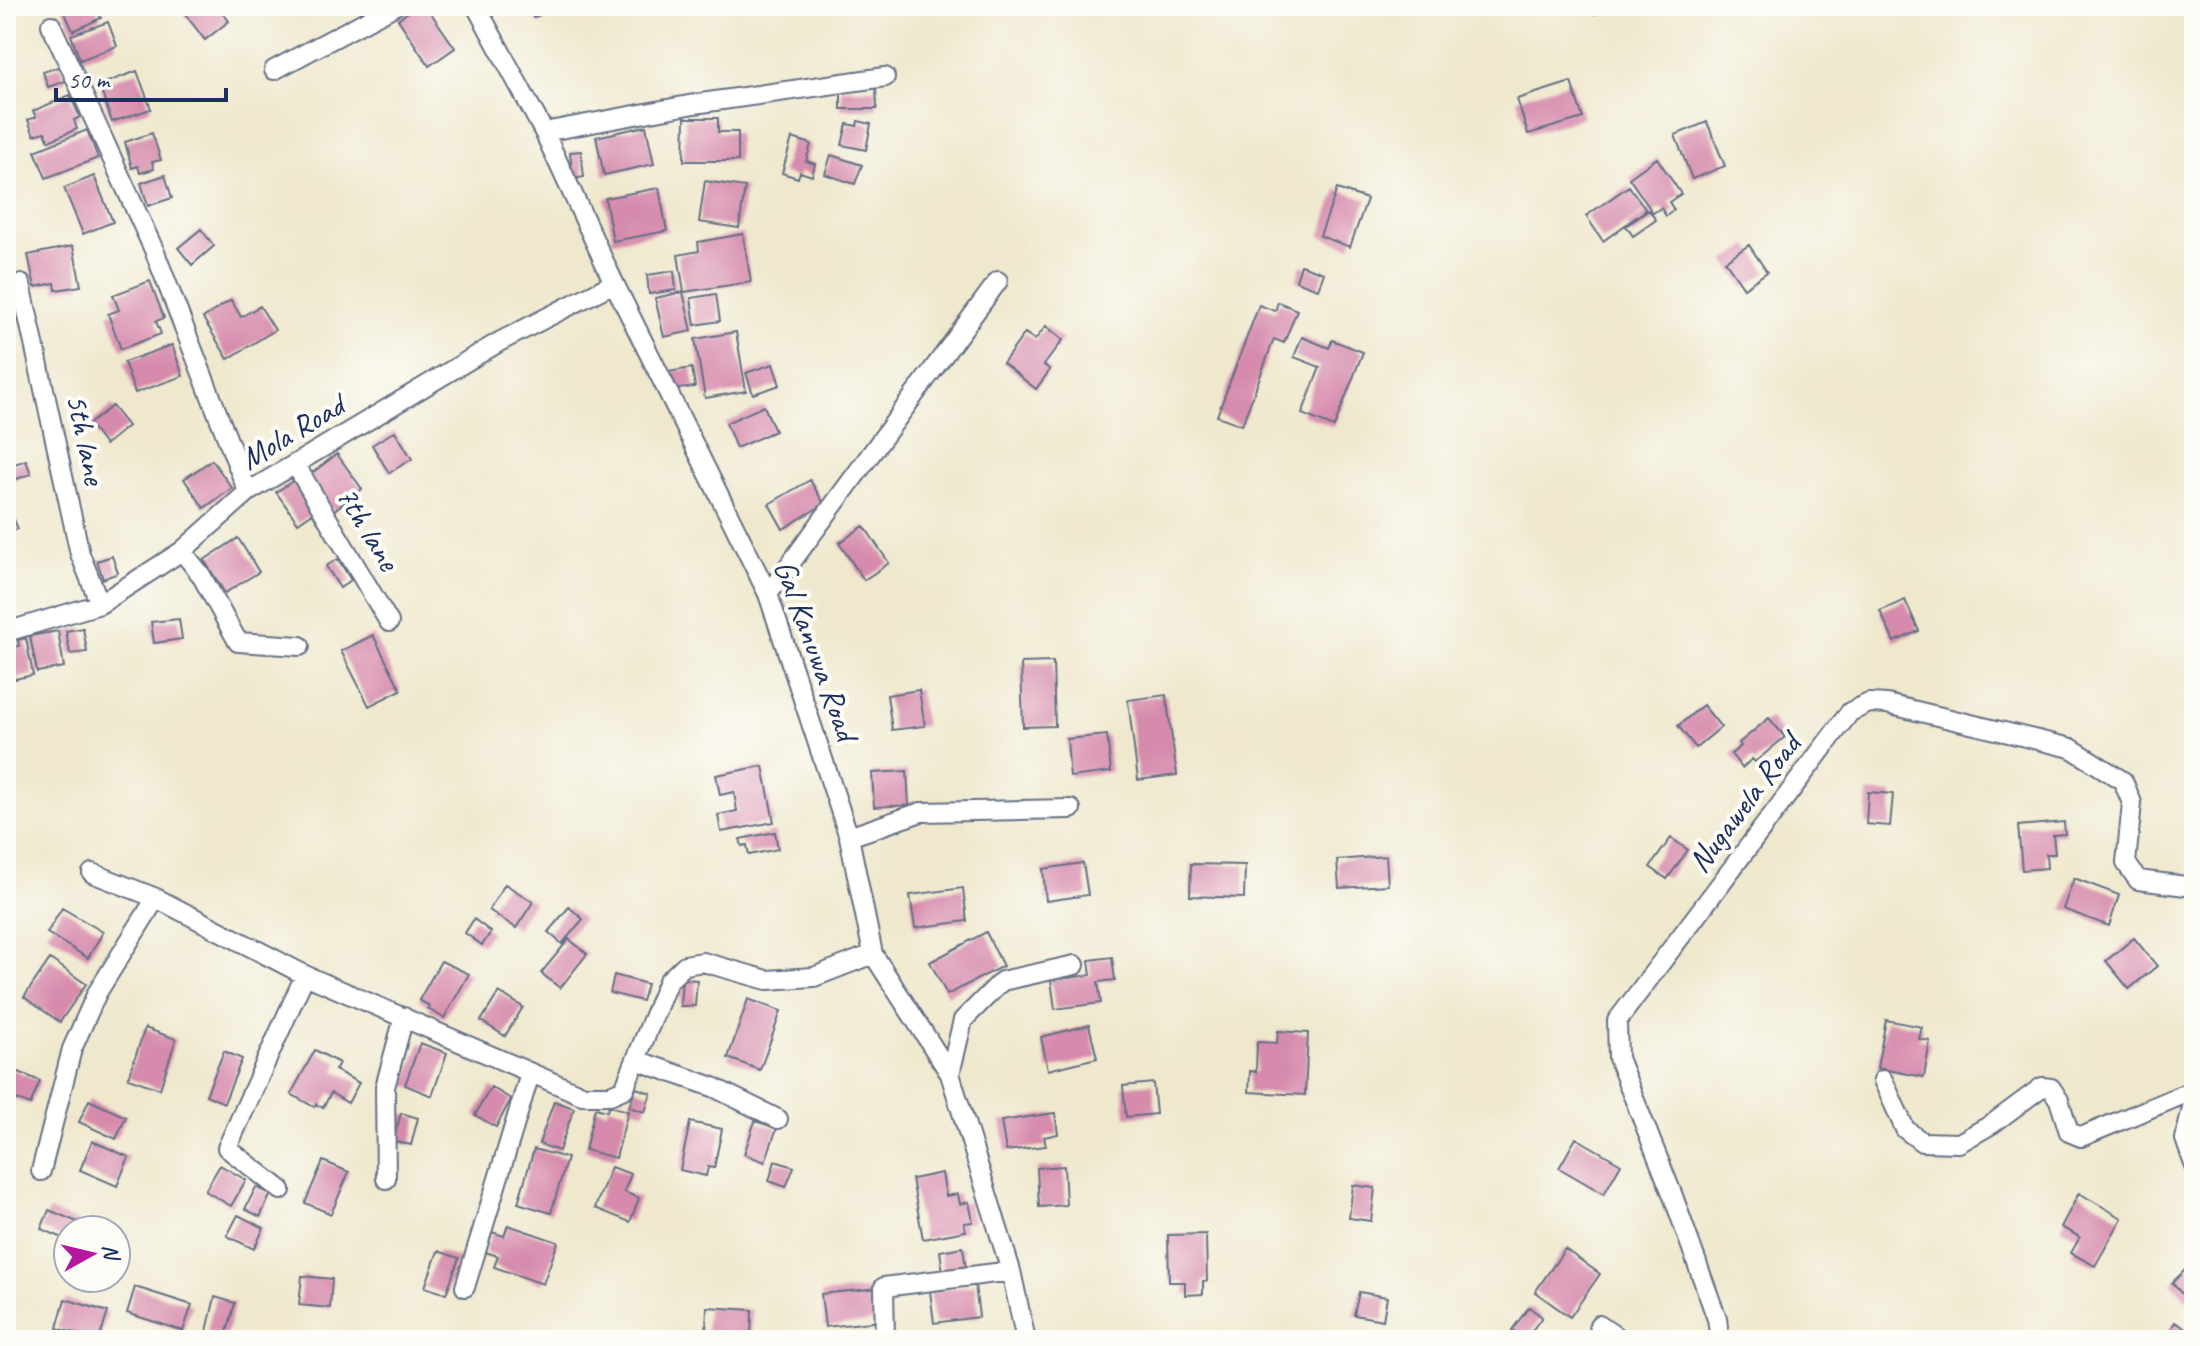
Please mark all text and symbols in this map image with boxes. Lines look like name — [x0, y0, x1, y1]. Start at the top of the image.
scale bar — [56, 52, 226, 102]
text: 50 m — [68, 65, 111, 95]
street label: Mola Road — [233, 382, 356, 479]
street label: 5th lane — [56, 390, 116, 491]
street label: 7th lane — [327, 478, 410, 580]
street label: Gal Kanuwa Road — [764, 554, 869, 750]
street label: Nugawela Road — [1679, 722, 1812, 880]
north arrow — [52, 1214, 132, 1294]
text: N — [96, 1243, 126, 1263]

